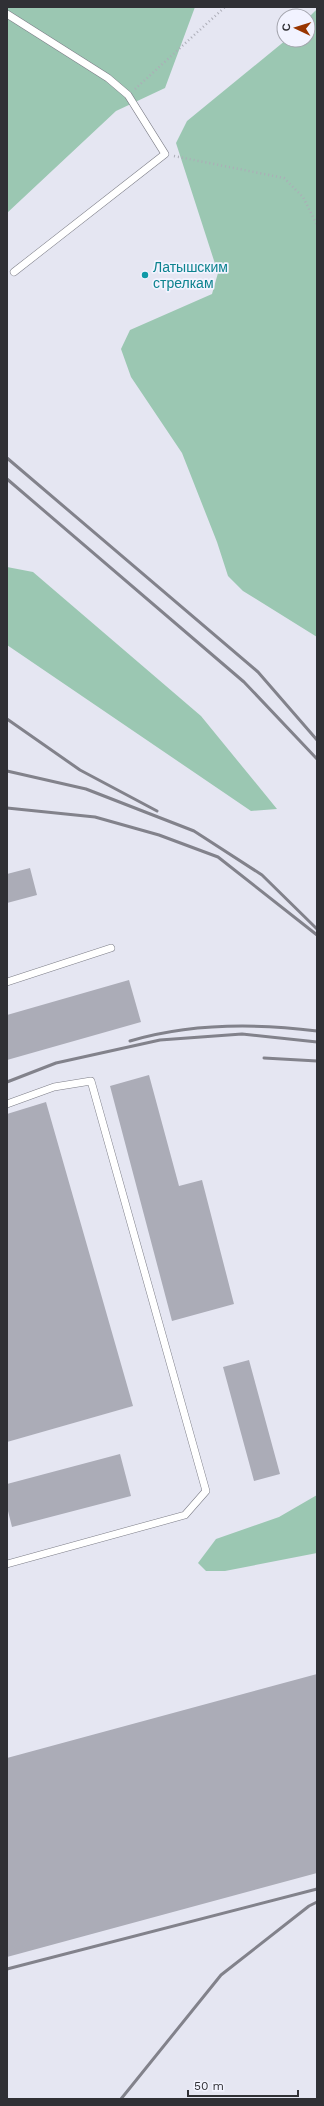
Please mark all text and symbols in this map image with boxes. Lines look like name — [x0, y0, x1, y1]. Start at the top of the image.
north arrow — [276, 8, 316, 48]
text: С — [280, 23, 293, 32]
place label: Латышским стрелкам — [153, 259, 228, 291]
marker: Латышским стрелкам — [140, 270, 150, 280]
scale bar — [188, 2072, 298, 2098]
text: 50 m — [194, 2079, 224, 2093]

